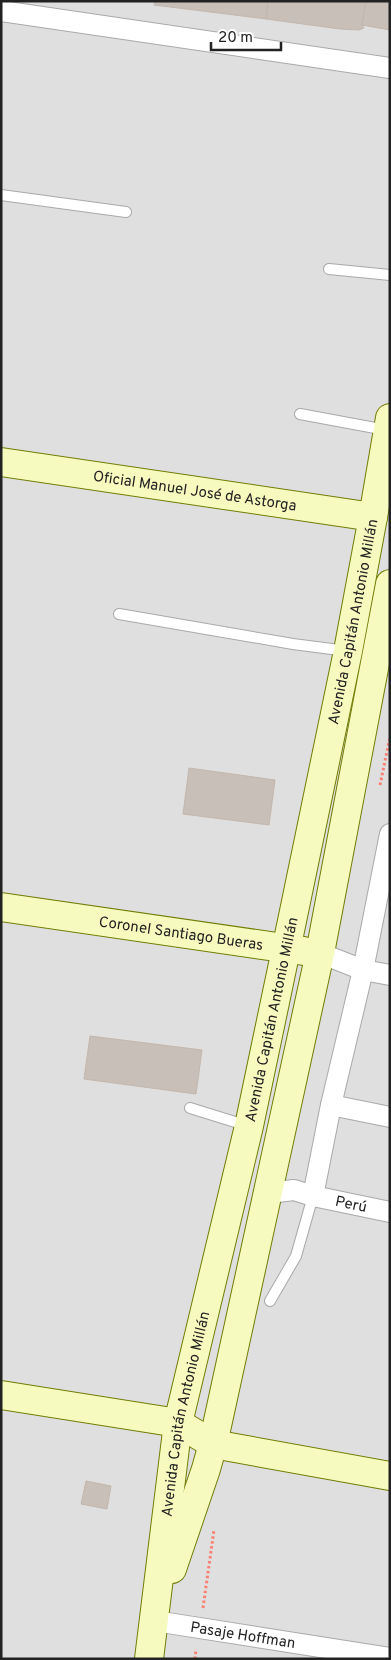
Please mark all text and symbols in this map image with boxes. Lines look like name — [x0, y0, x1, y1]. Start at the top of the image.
scale bar — [211, 20, 281, 52]
text: 20 m — [218, 29, 253, 48]
street label: Oficial Manuel José de Astorga — [92, 468, 298, 517]
street label: Avenida Capitán Antonio Millán — [325, 518, 383, 727]
street label: Coronel Santiago Bueras — [97, 913, 264, 956]
street label: Avenida Capitán Antonio Millán — [242, 916, 304, 1124]
street label: Perú — [333, 1193, 368, 1218]
street label: Avenida Capitán Antonio Millán — [159, 1310, 215, 1518]
street label: Pasaje Hoffman — [189, 1619, 297, 1654]

